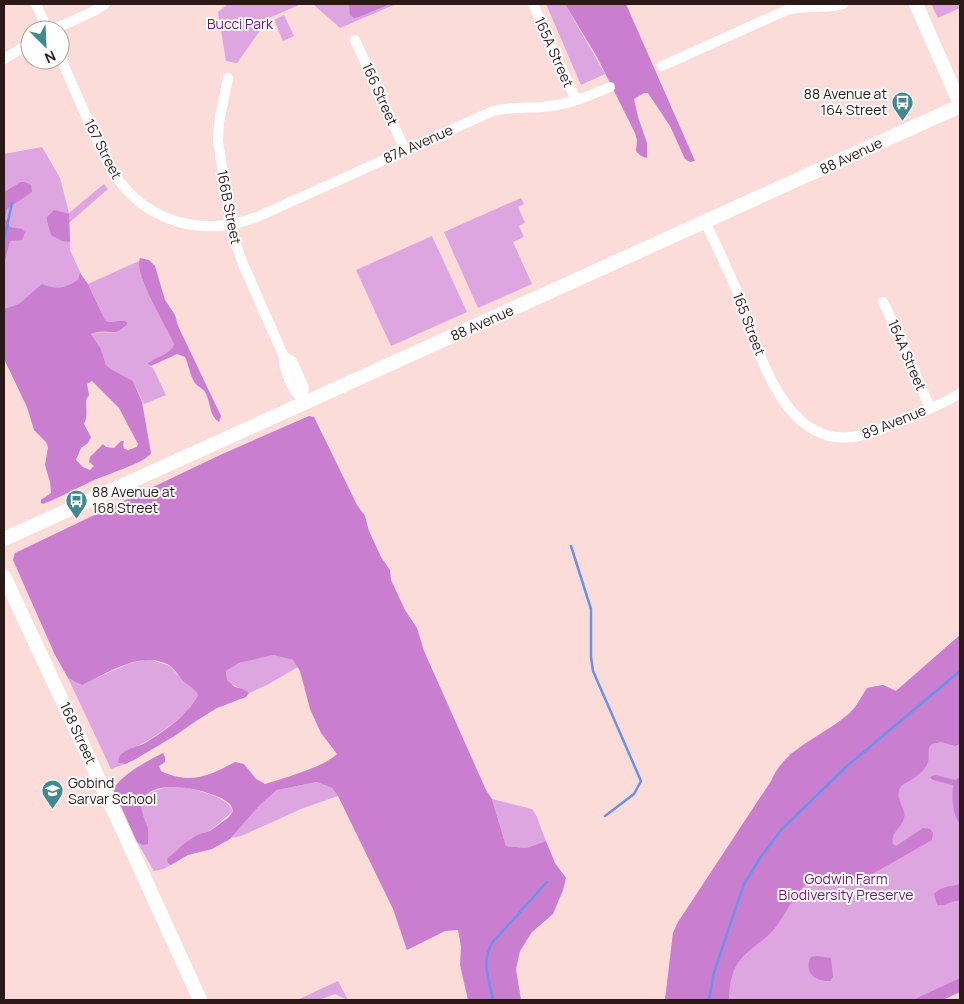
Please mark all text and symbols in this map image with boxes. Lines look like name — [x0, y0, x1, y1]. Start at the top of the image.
park label: Bucci Park — [207, 14, 274, 33]
street label: 165A Street — [531, 14, 579, 90]
north arrow — [20, 20, 70, 70]
text: N — [42, 47, 59, 68]
street label: 166 Street — [358, 59, 403, 129]
place label: 88 Avenue at 164 Street — [804, 84, 887, 119]
bus stop icon: 88 Avenue at 164 Street — [891, 90, 915, 121]
street label: 167 Street — [80, 115, 127, 182]
street label: 87A Avenue — [380, 120, 456, 167]
street label: 88 Avenue — [816, 133, 885, 178]
street label: 166B Street — [213, 168, 246, 246]
street label: 165 Street — [729, 290, 770, 358]
street label: 88 Avenue — [447, 300, 516, 345]
street label: 164A Street — [884, 316, 931, 394]
street label: 89 Avenue — [859, 400, 929, 443]
place label: 88 Avenue at 168 Street — [92, 482, 176, 517]
bus stop icon: 88 Avenue at 168 Street — [64, 488, 88, 519]
street label: 168 Street — [56, 699, 101, 767]
place label: Gobind Sarvar School — [68, 773, 156, 808]
school or university icon: Gobind Sarvar School — [40, 779, 64, 810]
park label: Godwin Farm Biodiversity Preserve — [779, 869, 913, 904]

